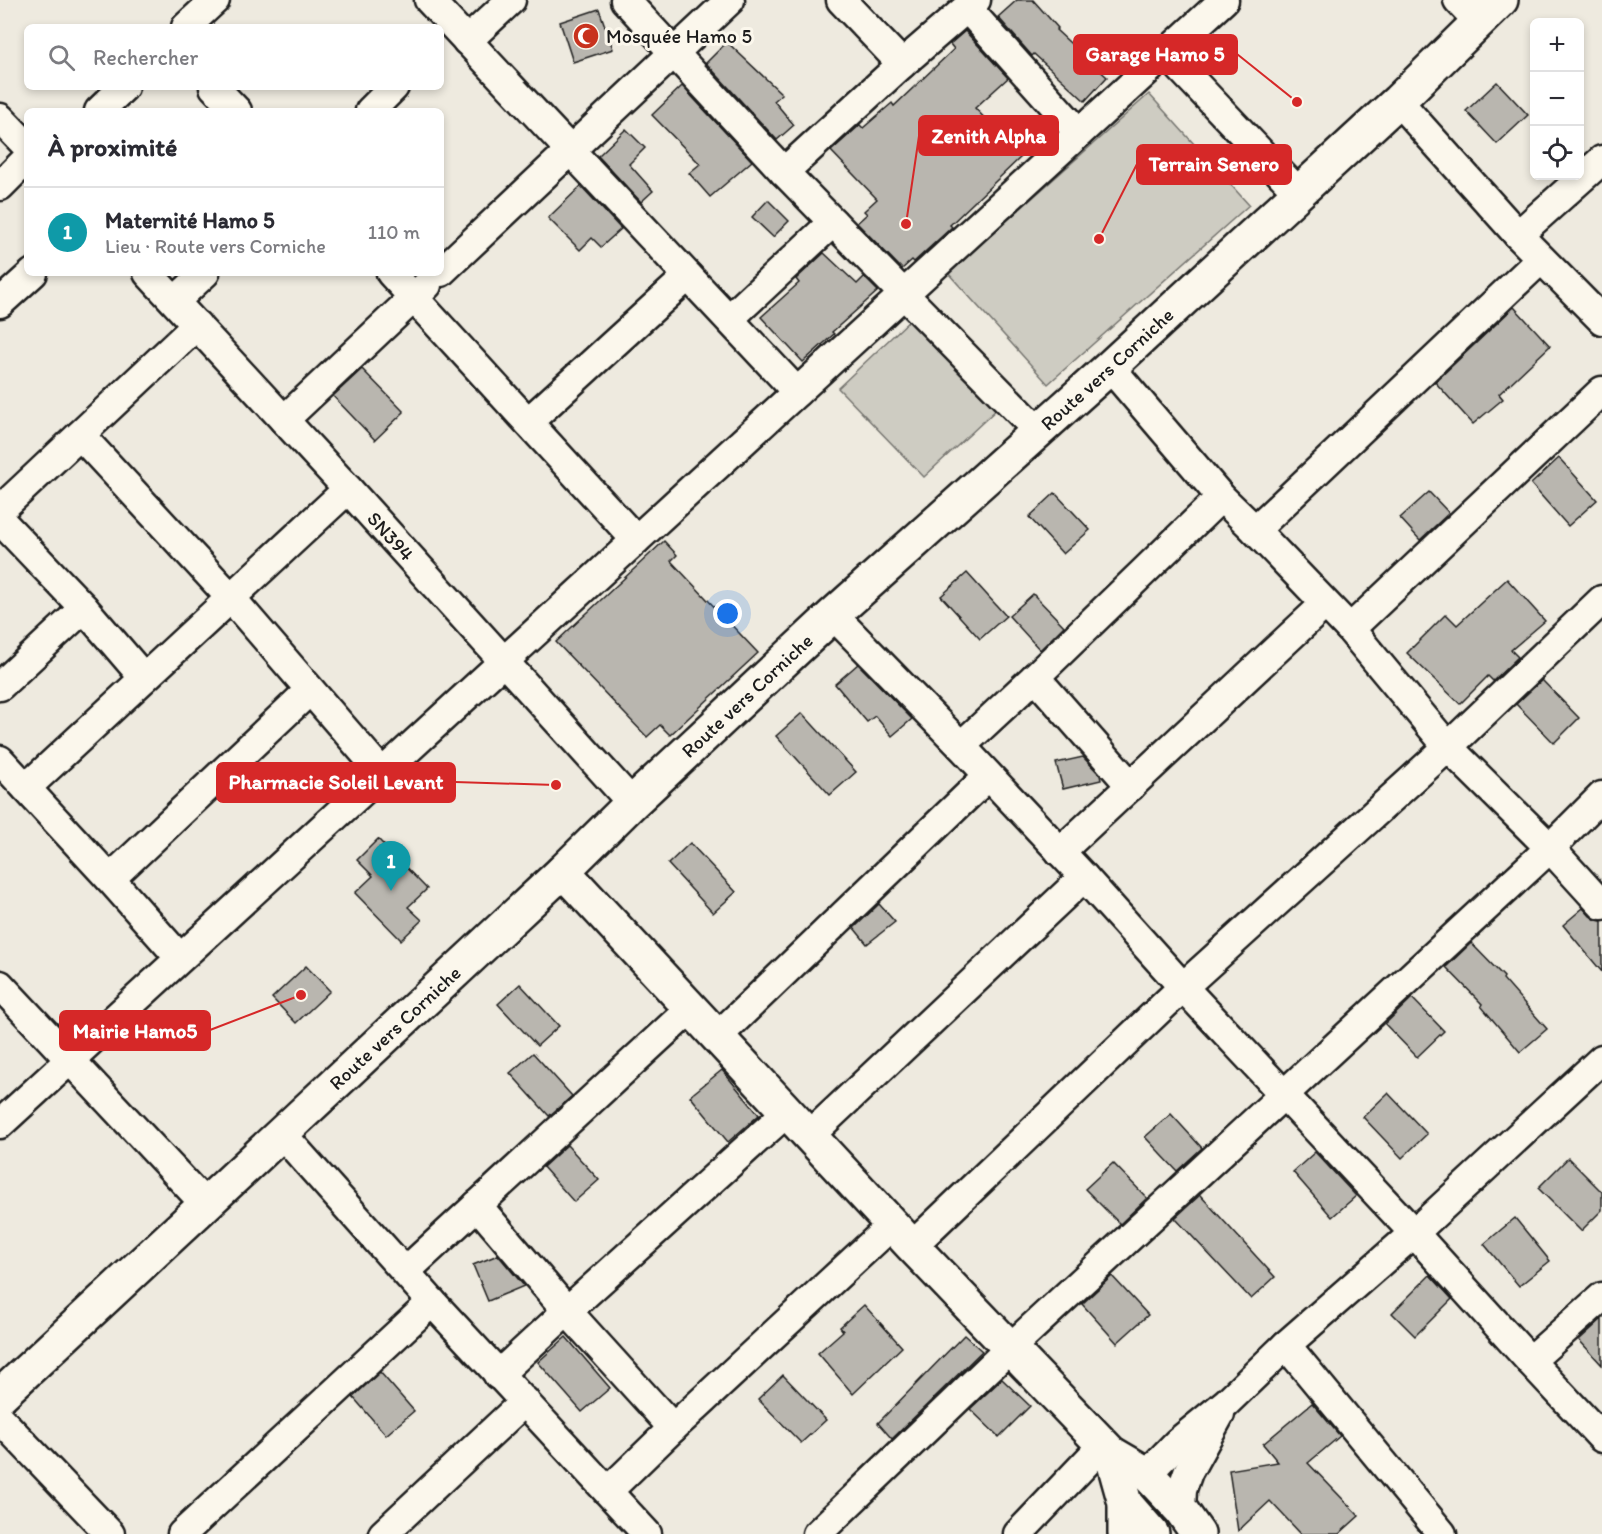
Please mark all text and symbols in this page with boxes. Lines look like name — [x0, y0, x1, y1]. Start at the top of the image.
map controls — [1530, 18, 1584, 180]
button: + — [1530, 18, 1584, 72]
mosque icon: Mosquée Hamo 5 — [571, 21, 601, 51]
search box — [24, 24, 444, 90]
place label: Mosquée Hamo 5 — [606, 24, 752, 48]
callout: Garage Hamo 5 — [1074, 35, 1237, 74]
icon: search — [45, 41, 78, 74]
text: Garage Hamo 5 — [1085, 41, 1225, 67]
text: Rechercher — [93, 44, 198, 71]
button: − — [1530, 72, 1584, 126]
callout: Zenith Alpha — [919, 116, 1058, 155]
text: Zenith Alpha — [932, 123, 1047, 149]
button: locate — [1530, 126, 1584, 180]
text: À proximité — [48, 131, 177, 163]
callout: Terrain Senero — [1137, 145, 1291, 184]
text: Terrain Senero — [1148, 151, 1280, 176]
text: Maternité Hamo 5 — [105, 207, 275, 234]
text: 1 — [63, 220, 72, 244]
text: 110 m — [368, 220, 420, 244]
text: Lieu · Route vers Corniche — [105, 234, 326, 258]
street label: Route vers Corniche — [1035, 303, 1178, 435]
street label: SN394 — [362, 507, 419, 566]
your location — [713, 599, 742, 628]
street label: Route vers Corniche — [676, 628, 818, 763]
callout: Pharmacie Soleil Levant — [217, 763, 455, 802]
text: Pharmacie Soleil Levant — [229, 769, 444, 794]
pin: 1 — [372, 842, 410, 891]
street label: Route vers Corniche — [324, 961, 466, 1095]
callout: Mairie Hamo5 — [60, 1011, 210, 1050]
text: Mairie Hamo5 — [73, 1018, 197, 1043]

